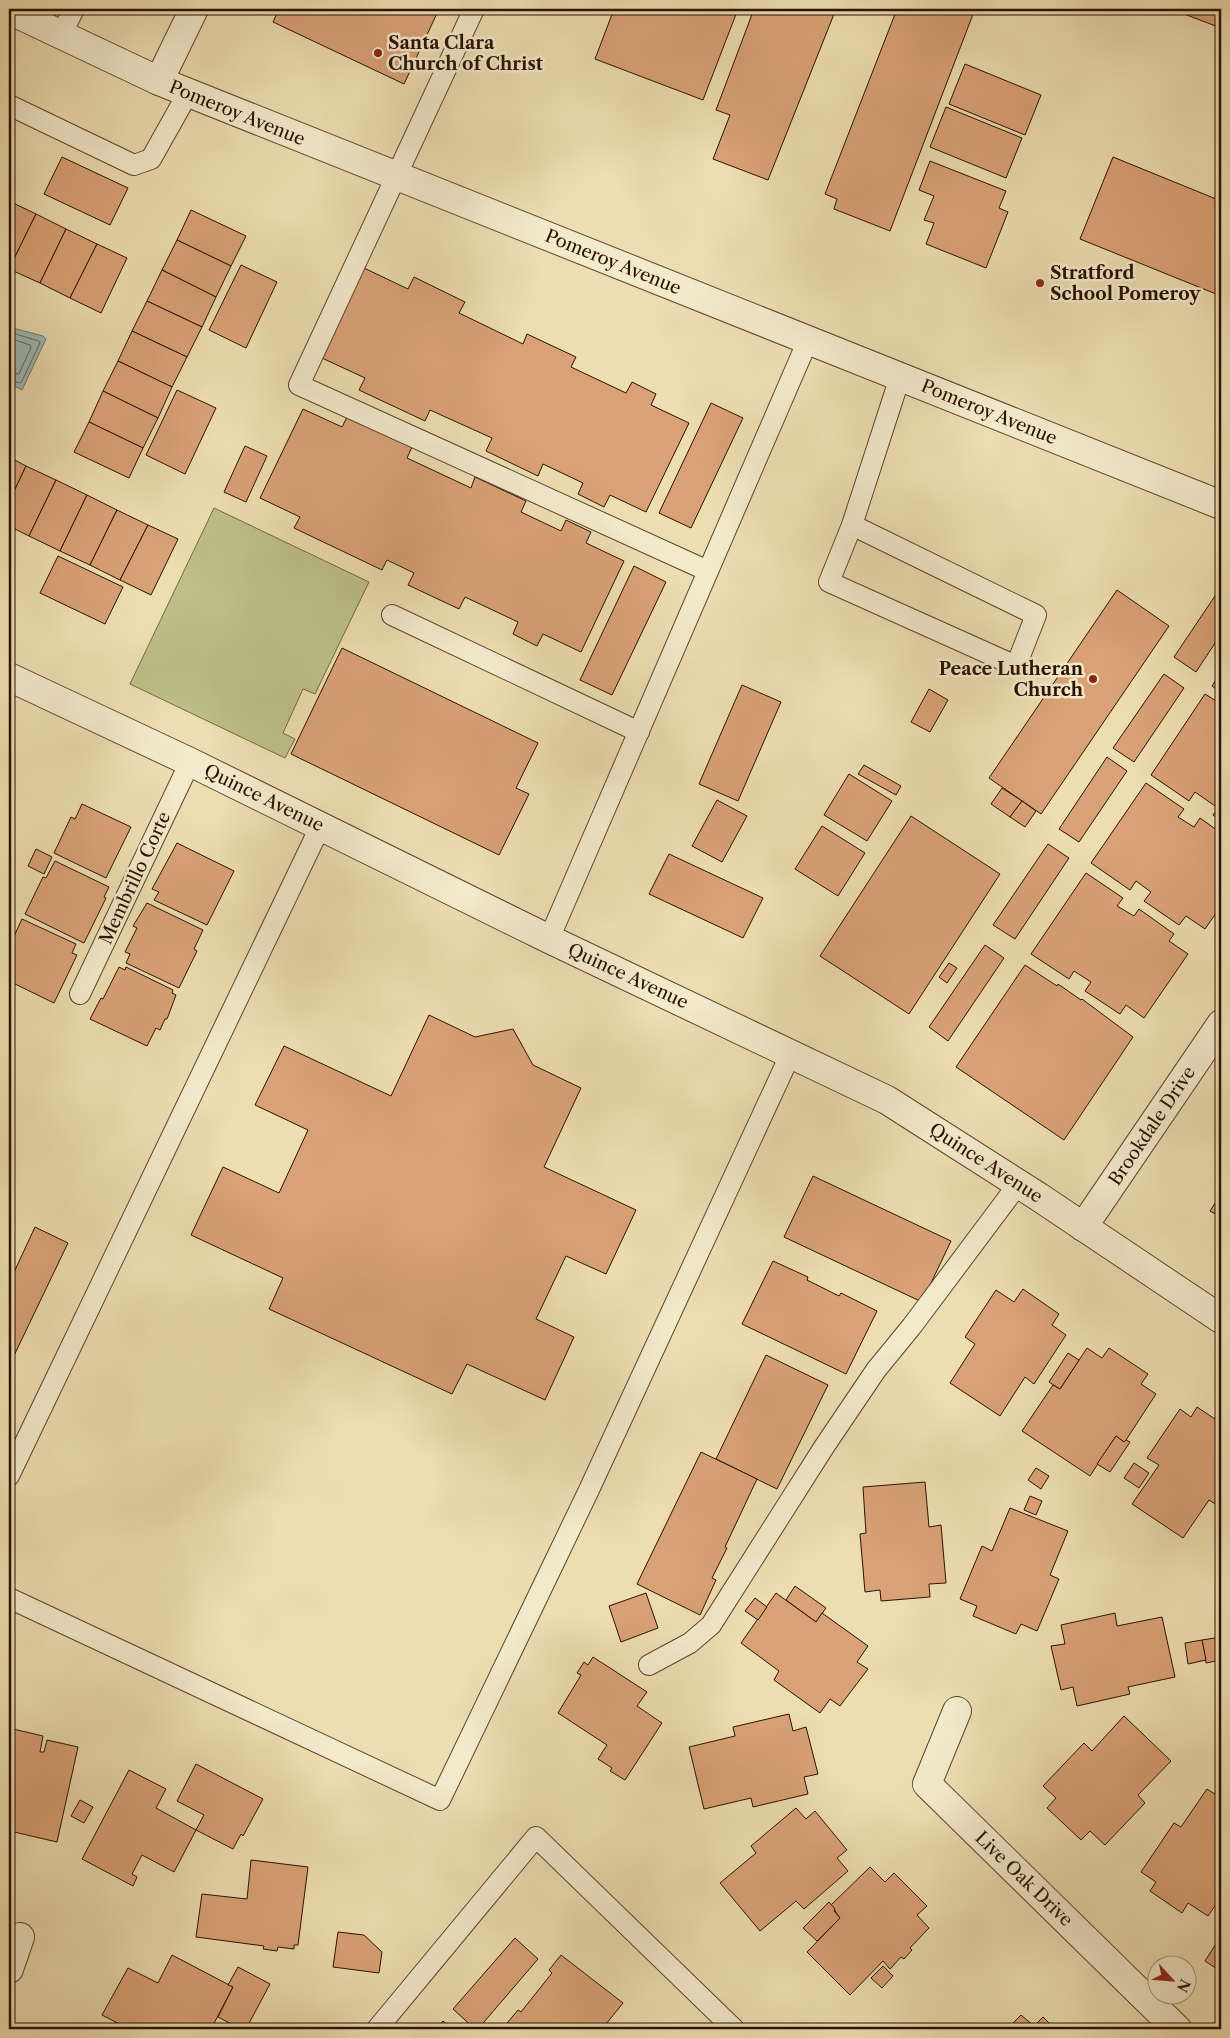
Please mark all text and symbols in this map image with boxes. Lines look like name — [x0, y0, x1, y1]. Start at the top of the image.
place label: Santa Clara Church of Christ — [388, 32, 544, 75]
marker: Santa Clara Church of Christ — [372, 47, 384, 59]
street label: Pomeroy Avenue — [166, 76, 308, 150]
street label: Pomeroy Avenue — [542, 225, 684, 299]
place label: Stratford School Pomeroy — [1050, 262, 1201, 305]
marker: Stratford School Pomeroy — [1034, 277, 1046, 289]
street label: Pomeroy Avenue — [918, 375, 1060, 449]
place label: Peace Lutheran Church — [939, 658, 1084, 701]
marker: Peace Lutheran Church — [1087, 673, 1099, 685]
street label: Quince Avenue — [201, 760, 327, 836]
street label: Membrillo Corte — [95, 808, 175, 948]
street label: Quince Avenue — [564, 938, 692, 1014]
street label: Brookdale Drive — [1104, 1062, 1200, 1190]
street label: Quince Avenue — [925, 1118, 1047, 1208]
street label: Live Oak Drive — [971, 1827, 1077, 1931]
north arrow — [1148, 1956, 1198, 2006]
text: N — [1173, 1976, 1194, 1995]

